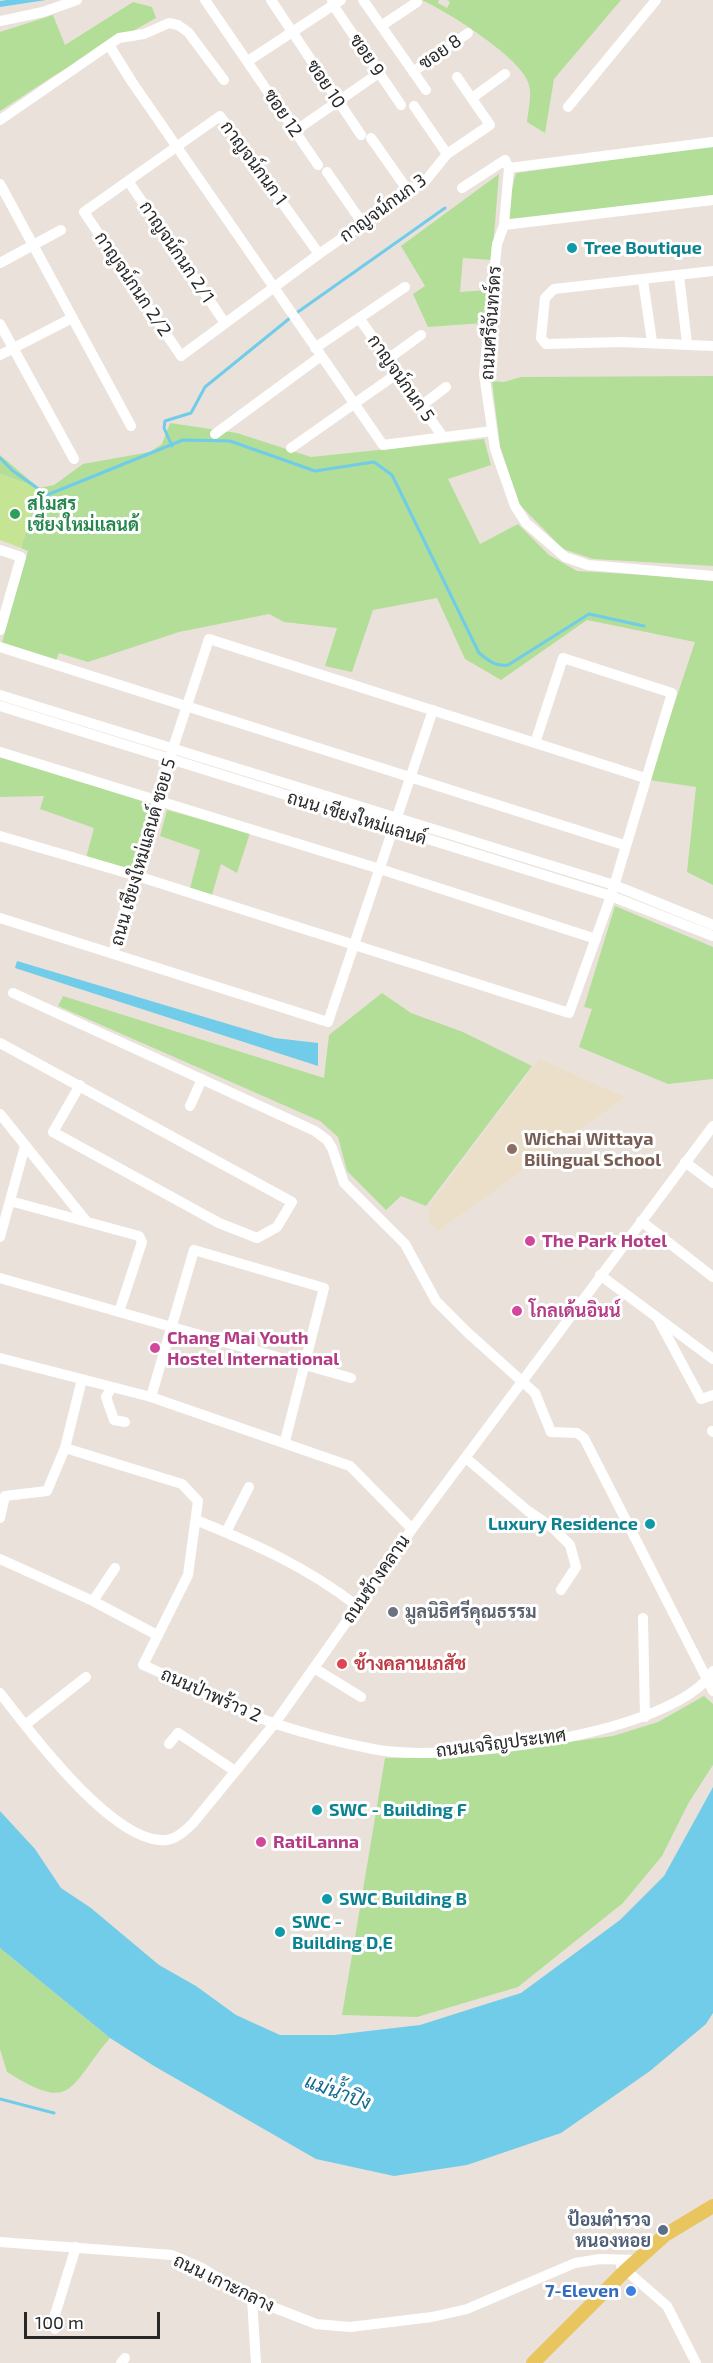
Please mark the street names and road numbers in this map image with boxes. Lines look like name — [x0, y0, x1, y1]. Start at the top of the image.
street label: ซอย 9 — [345, 30, 389, 80]
street label: ซอย 8 — [415, 30, 465, 74]
street label: ซอย 10 — [302, 56, 350, 112]
street label: ซอย 12 — [259, 85, 307, 141]
street label: กาญจน์กนก 1 — [216, 117, 292, 209]
street label: กาญจน์กนก 3 — [335, 169, 431, 247]
street label: กาญจน์กนก 2/1 — [135, 197, 219, 307]
street label: กาญจน์กนก 2/2 — [90, 228, 176, 340]
street label: ถนนศรีจันทร์ดร — [476, 265, 506, 381]
street label: กาญจน์กนก 5 — [363, 330, 439, 426]
street label: ถนน เชียงใหม่แลนด์ ซอย 5 — [106, 756, 180, 948]
street label: ถนน เชียงใหม่แลนด์ — [285, 787, 429, 849]
street label: ถนนช้างคลาน — [338, 1531, 414, 1627]
street label: ถนนป่าพร้าว 2 — [157, 1663, 265, 1727]
street label: ถนนเจริญประเทศ — [435, 1724, 567, 1762]
street label: ถนน เกาะกลาง — [170, 2249, 278, 2317]

